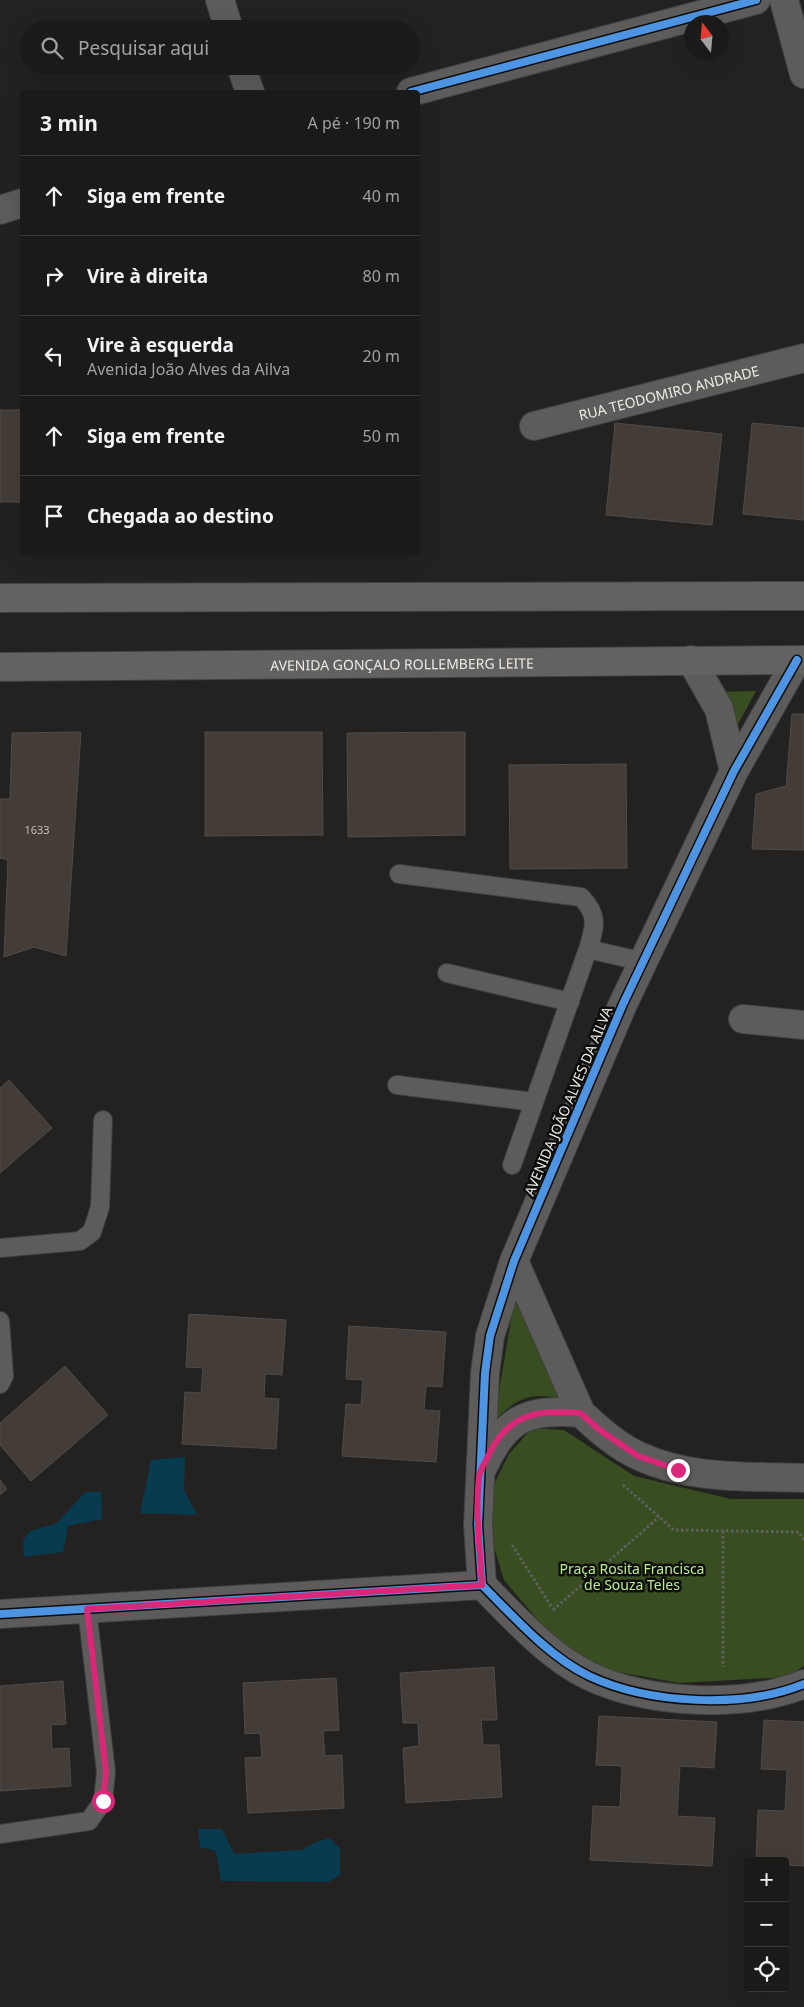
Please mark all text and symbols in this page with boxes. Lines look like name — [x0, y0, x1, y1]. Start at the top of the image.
north arrow — [684, 15, 729, 60]
search box — [20, 20, 420, 75]
icon: search — [38, 34, 66, 62]
text: Pesquisar aqui — [78, 35, 209, 61]
text: 3 min — [40, 109, 98, 137]
text: A pé · 190 m — [308, 112, 400, 134]
icon: ahead — [40, 182, 68, 210]
text: Siga em frente — [87, 183, 225, 209]
text: 40 m — [363, 185, 400, 207]
icon: right — [40, 262, 68, 290]
text: Vire à direita — [87, 263, 208, 289]
text: 80 m — [363, 265, 400, 287]
text: Vire à esquerda — [87, 332, 234, 358]
icon: left — [40, 342, 68, 370]
text: 20 m — [363, 345, 400, 367]
text: Avenida João Alves da Ailva — [87, 358, 290, 380]
street label: RUA TEODOMIRO ANDRADE — [577, 360, 761, 424]
icon: ahead — [40, 422, 68, 450]
text: Siga em frente — [87, 423, 225, 449]
text: 50 m — [363, 425, 400, 447]
icon: arrive — [40, 502, 68, 530]
text: Chegada ao destino — [87, 503, 274, 529]
street label: AVENIDA GONÇALO ROLLEMBERG LEITE — [270, 653, 534, 674]
house number: 1633 — [24, 822, 50, 837]
street label: AVENIDA JOÃO ALVES DA AILVA — [519, 1003, 617, 1199]
route end — [667, 1459, 690, 1482]
park label: Praça Rosita Francisca de Souza Teles — [560, 1559, 704, 1594]
route start — [92, 1790, 115, 1813]
map controls — [744, 1857, 789, 1992]
button: + — [744, 1857, 789, 1902]
button: − — [744, 1902, 789, 1947]
button: locate — [744, 1947, 789, 1992]

